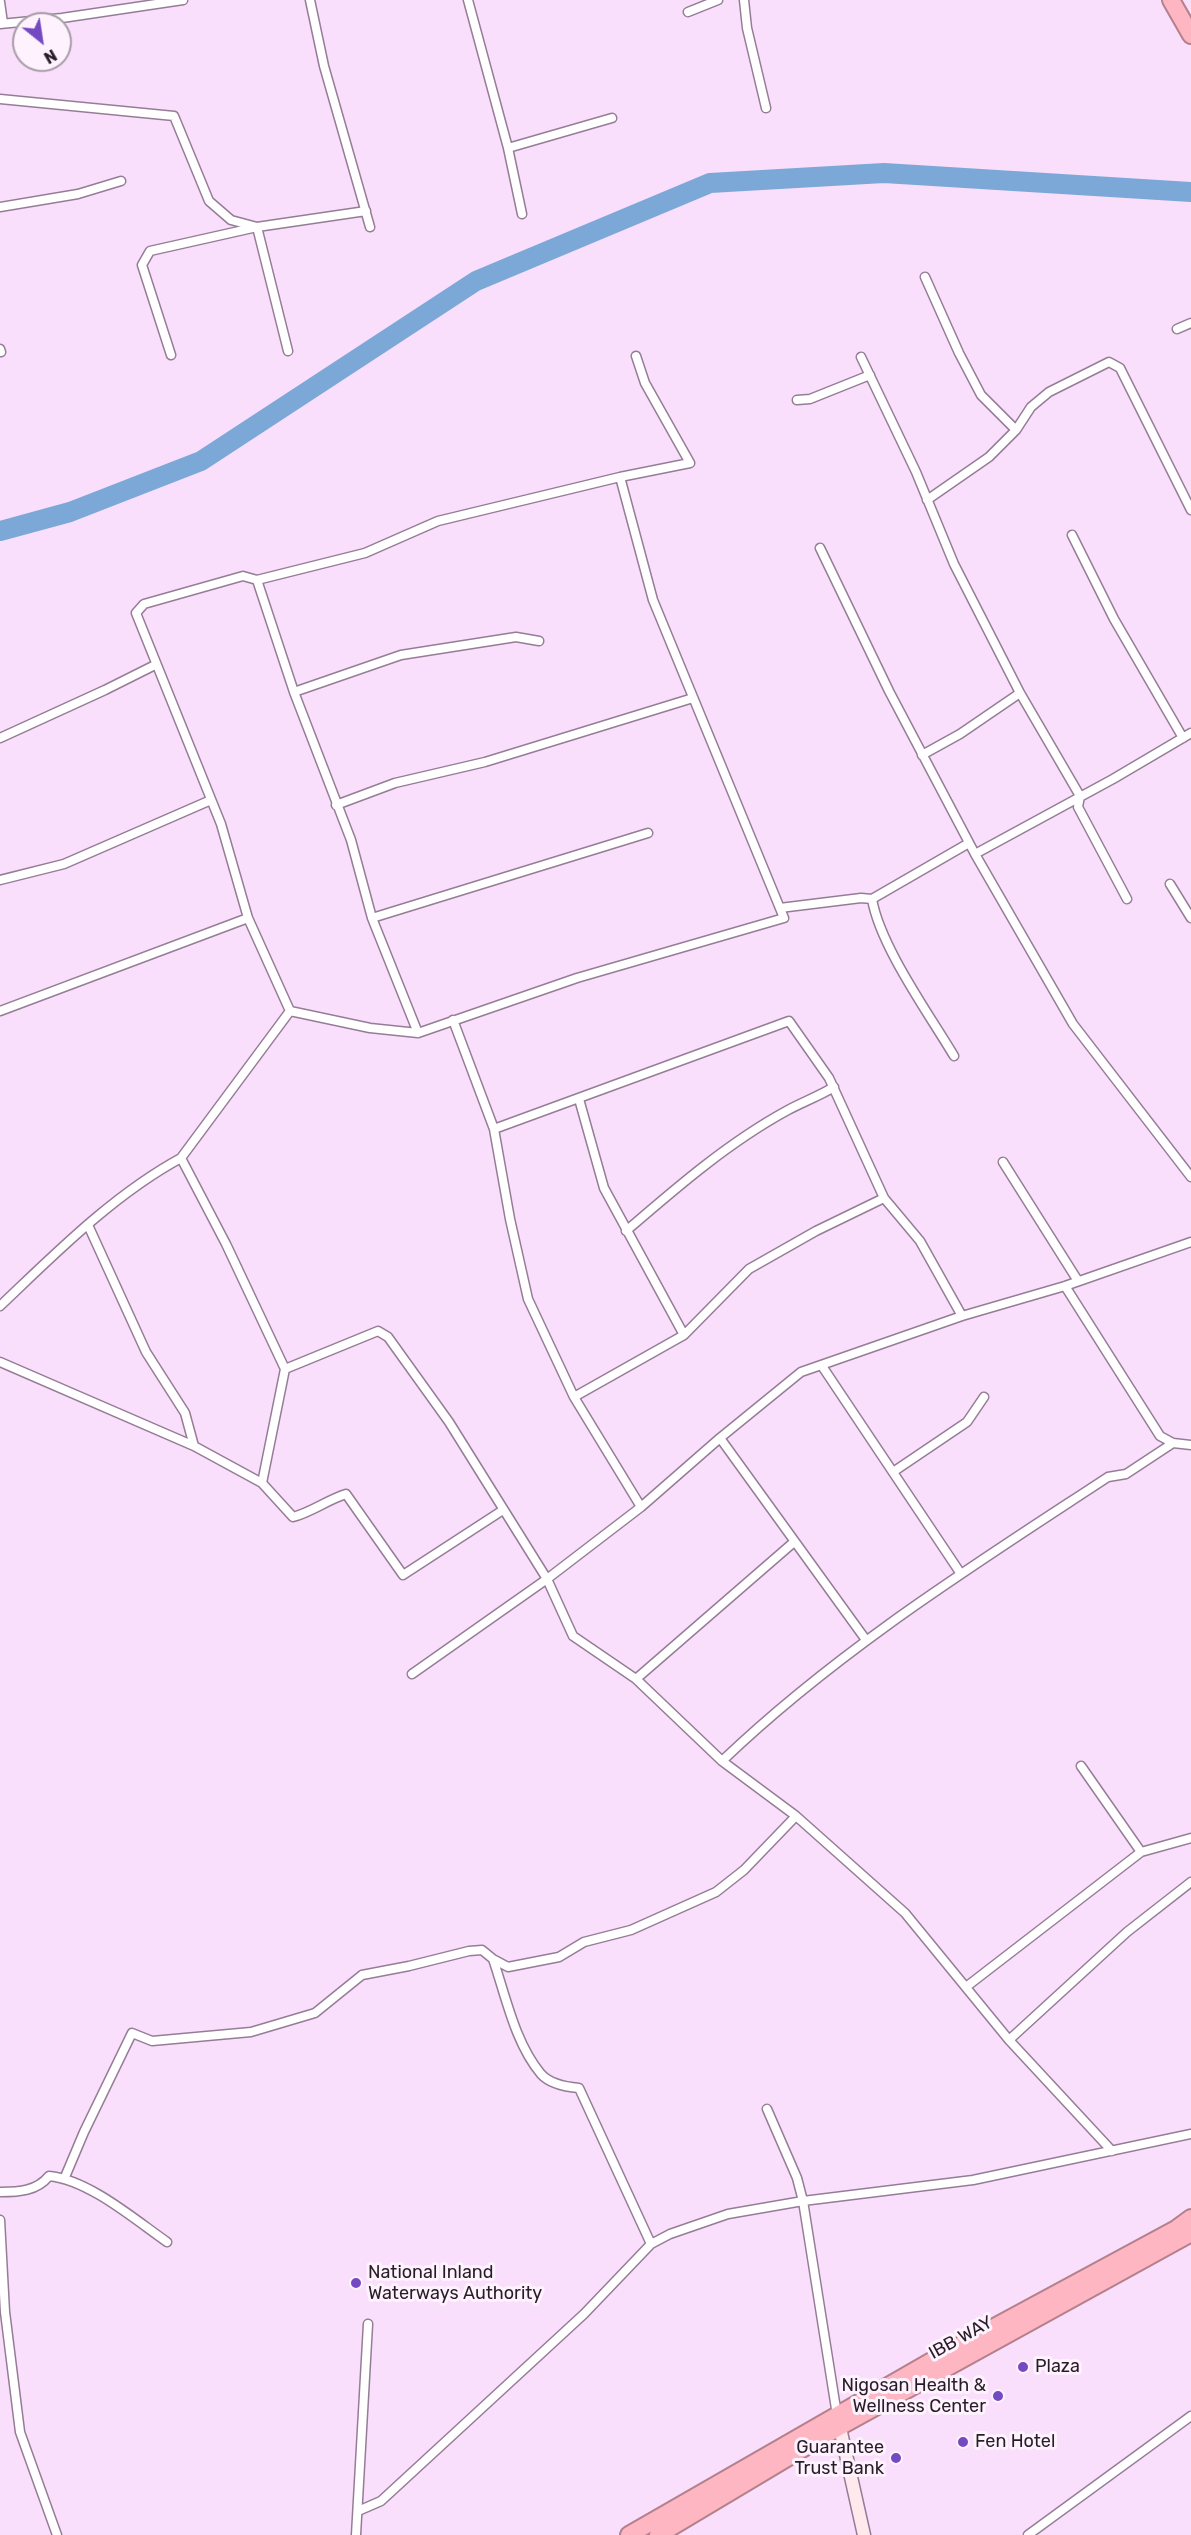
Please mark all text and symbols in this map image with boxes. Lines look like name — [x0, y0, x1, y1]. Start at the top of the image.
north arrow — [12, 12, 72, 72]
text: N — [41, 45, 60, 67]
place label: National Inland Waterways Authority — [368, 2262, 542, 2304]
marker: National Inland Waterways Authority — [349, 2276, 363, 2290]
street label: IBB WAY — [925, 2312, 997, 2364]
place label: Plaza — [1035, 2356, 1080, 2378]
marker: Plaza — [1016, 2360, 1030, 2374]
place label: Nigosan Health & Wellness Center — [841, 2375, 986, 2418]
marker: Nigosan Health & Wellness Center — [991, 2389, 1005, 2403]
place label: Fen Hotel — [975, 2431, 1055, 2453]
marker: Fen Hotel — [956, 2435, 970, 2449]
place label: Guarantee Trust Bank — [795, 2437, 884, 2480]
marker: Guarantee Trust Bank — [889, 2451, 903, 2465]

